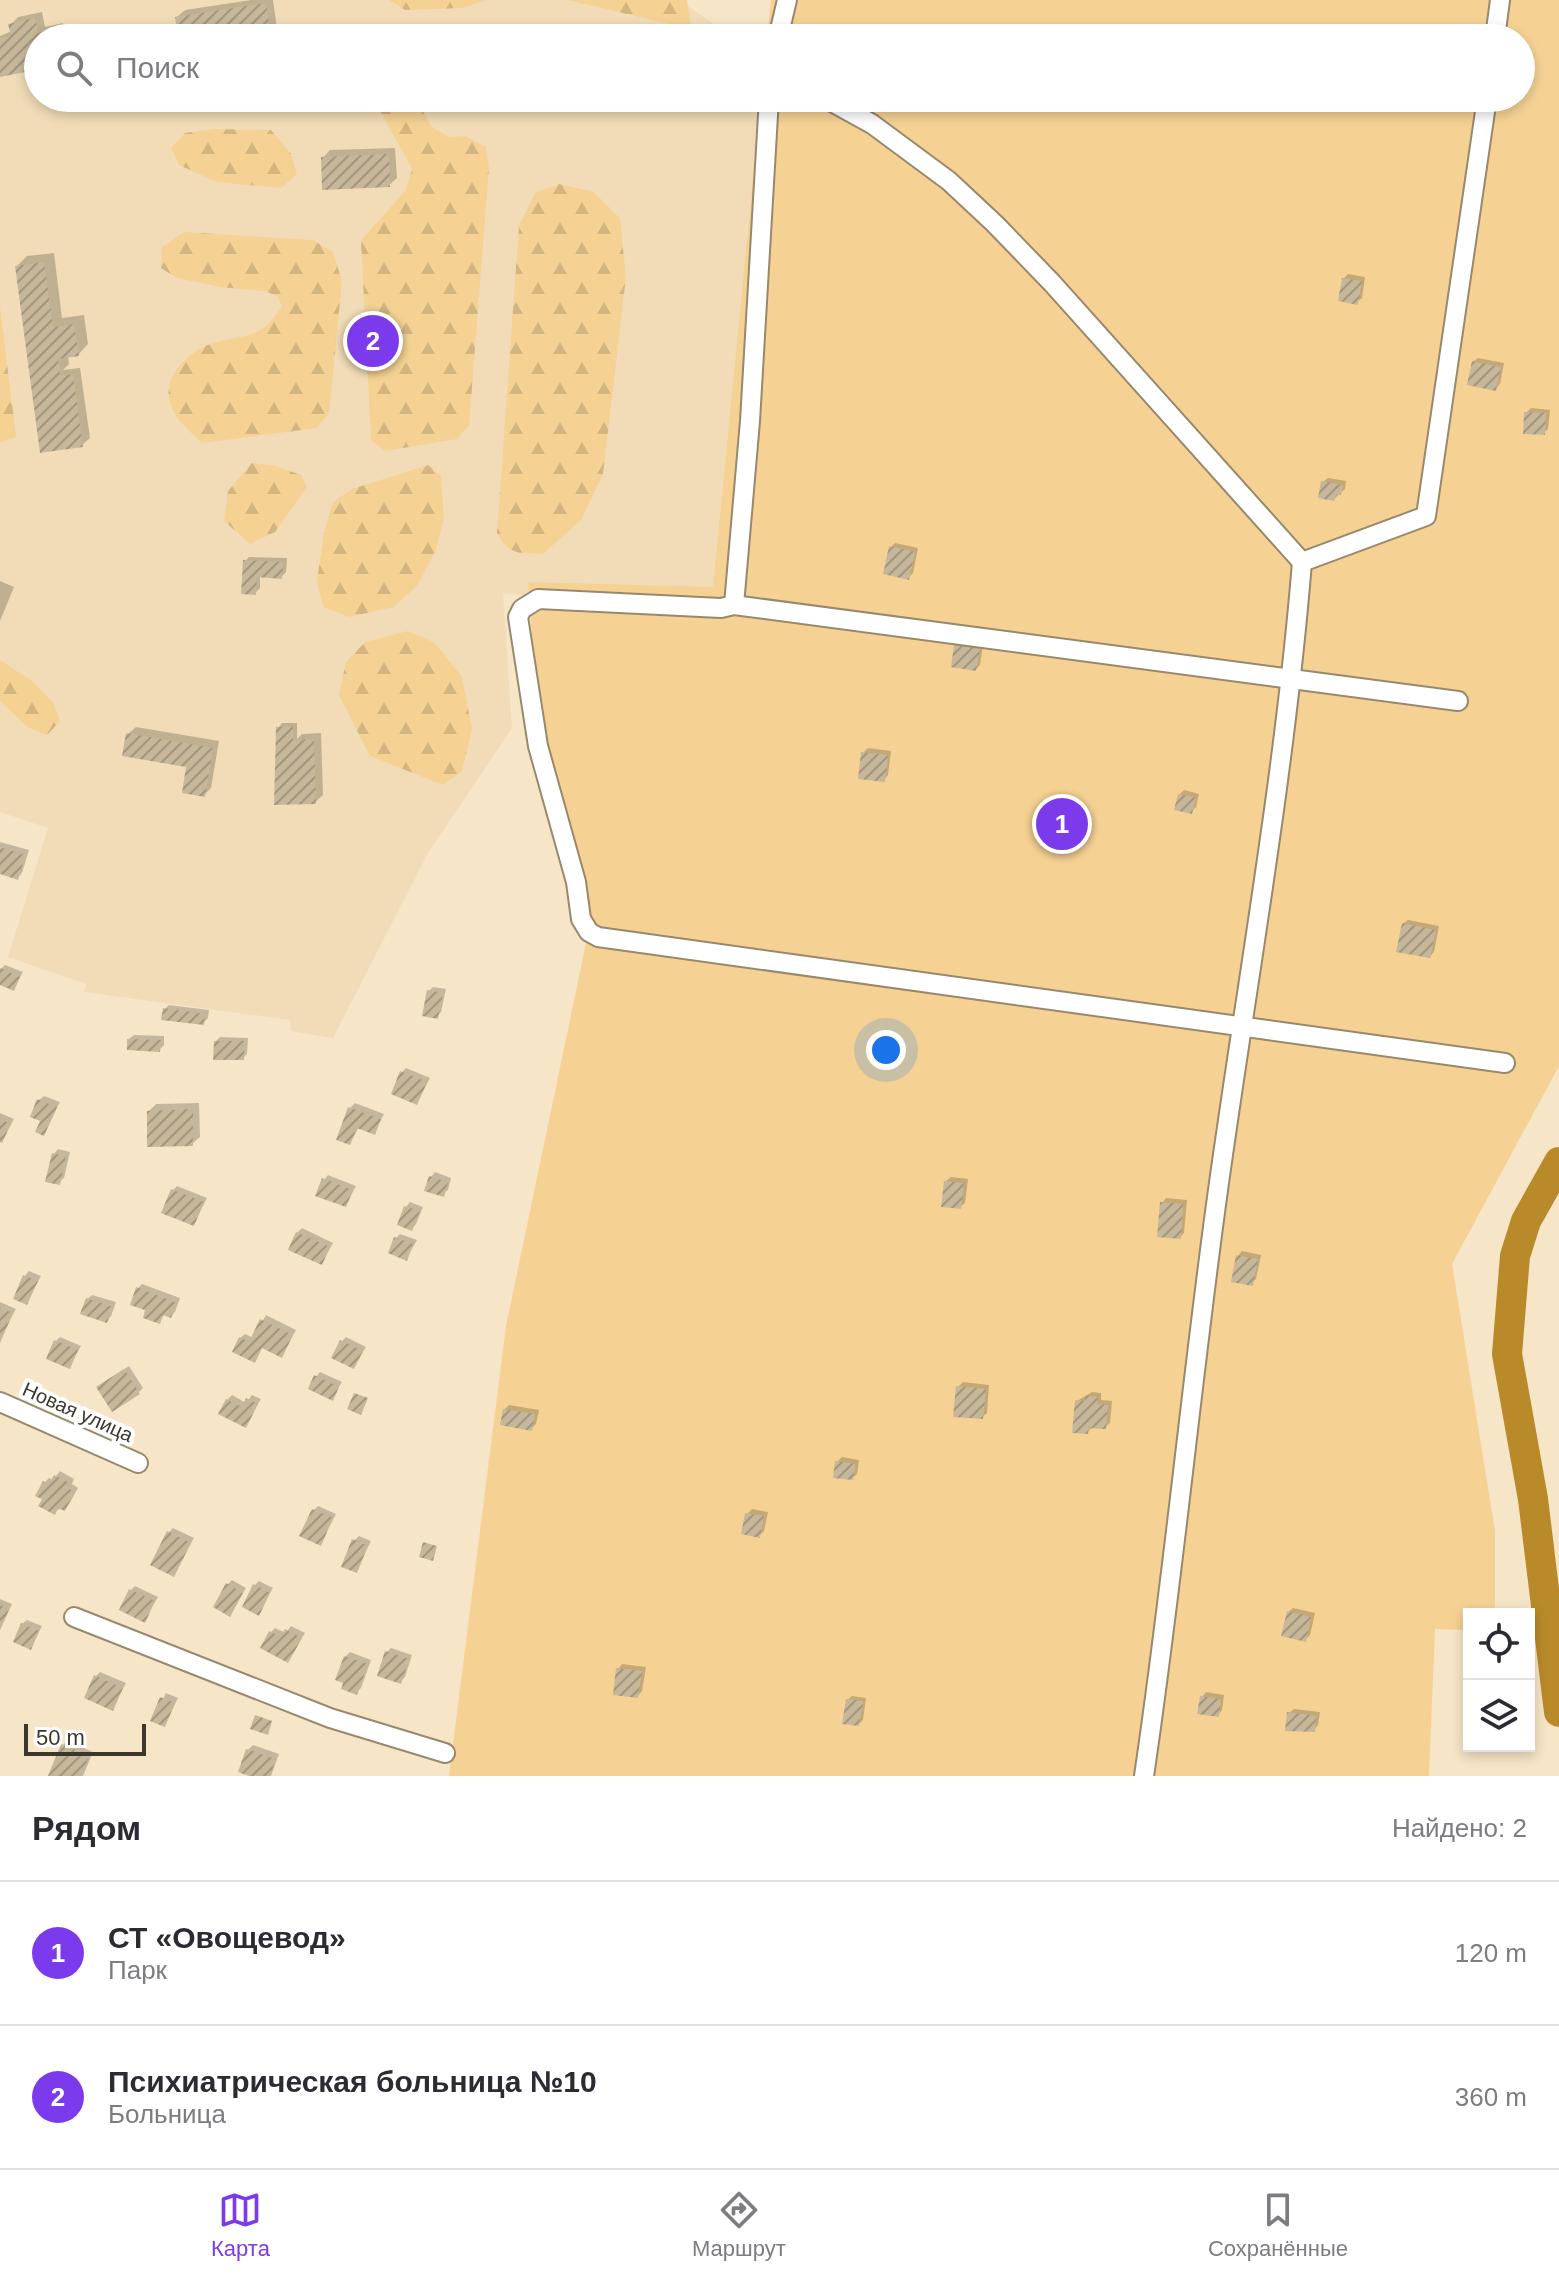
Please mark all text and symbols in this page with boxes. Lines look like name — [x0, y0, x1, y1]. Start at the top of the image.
search box — [24, 24, 1535, 112]
icon: search — [52, 46, 96, 90]
text: Поиск — [116, 51, 199, 84]
pin: 2 — [347, 311, 399, 371]
pin: 1 — [1036, 794, 1088, 854]
your location — [866, 1030, 906, 1070]
street label: Новая улица — [19, 1378, 137, 1446]
map controls — [1463, 1608, 1535, 1752]
button: locate — [1463, 1608, 1535, 1680]
button: layers — [1463, 1680, 1535, 1752]
scale bar — [24, 1720, 146, 1756]
text: 50 m — [36, 1725, 85, 1750]
text: Рядом — [32, 1809, 141, 1847]
text: Найдено: 2 — [1392, 1813, 1527, 1843]
text: СТ «Овощевод» — [108, 1921, 346, 1954]
text: 1 — [51, 1938, 65, 1968]
text: 120 m — [1455, 1938, 1527, 1968]
text: Парк — [108, 1955, 167, 1985]
text: Психиатрическая больница №10 — [108, 2065, 597, 2098]
text: 2 — [51, 2082, 65, 2112]
text: 360 m — [1455, 2082, 1527, 2112]
text: Больница — [108, 2099, 226, 2129]
tab: Карта — [211, 2188, 270, 2262]
tab: Маршрут — [692, 2188, 786, 2262]
tab: Сохранённые — [1208, 2188, 1348, 2262]

